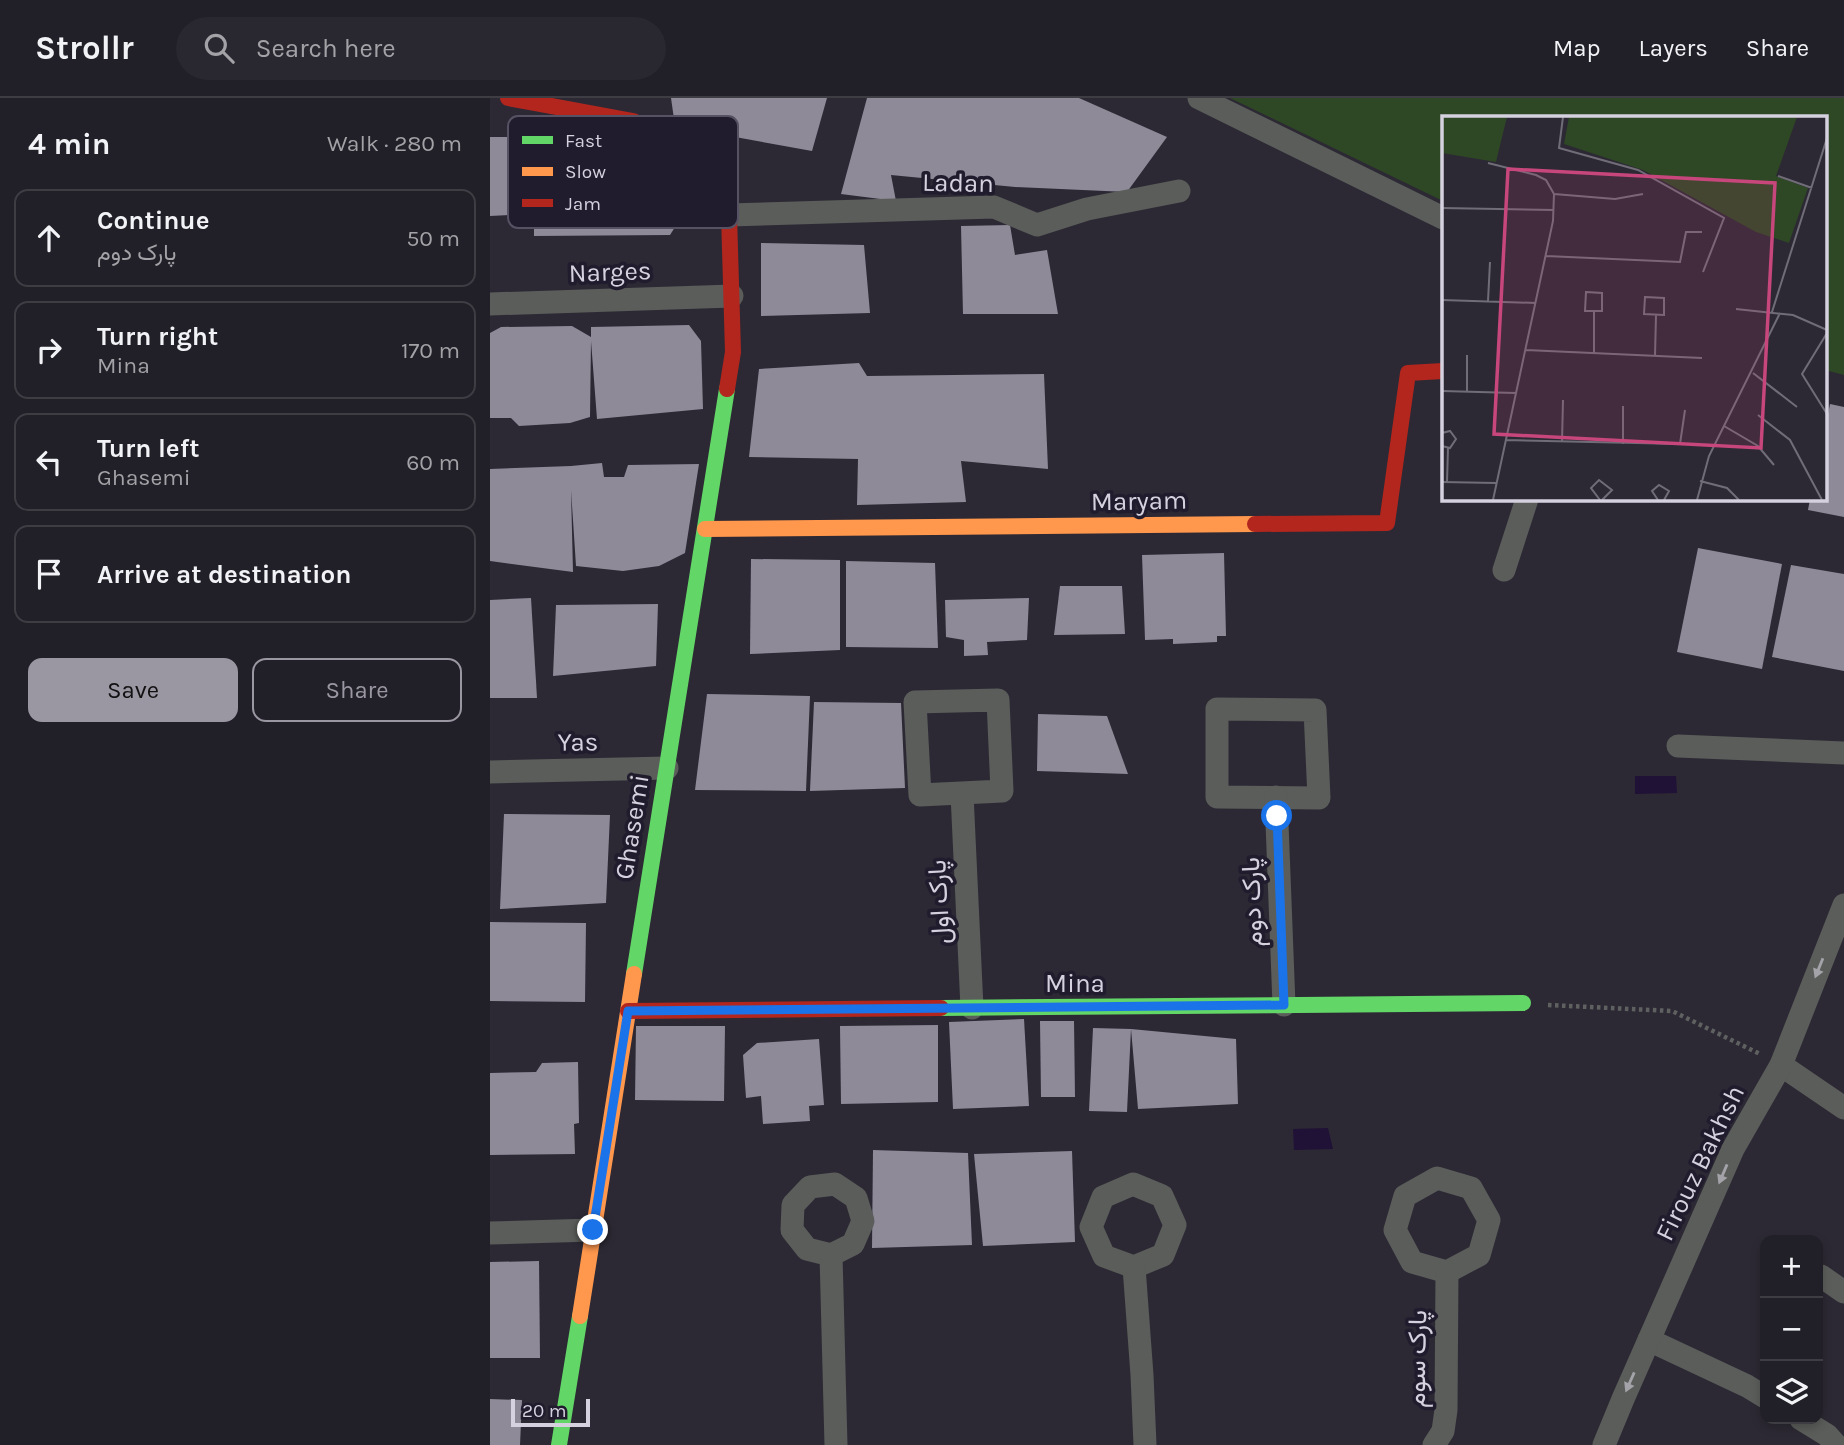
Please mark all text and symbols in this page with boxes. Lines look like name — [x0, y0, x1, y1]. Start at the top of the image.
search box — [176, 17, 666, 80]
text: Strollr — [35, 29, 134, 67]
icon: search — [200, 29, 238, 67]
text: Search here — [256, 33, 396, 64]
text: Map — [1553, 34, 1601, 62]
text: Layers — [1639, 34, 1708, 62]
text: Share — [1746, 34, 1809, 62]
legend — [508, 116, 738, 228]
inset map — [1442, 116, 1826, 500]
text: 4 min — [28, 126, 110, 162]
text: Walk · 280 m — [327, 130, 462, 157]
text: Fast — [565, 130, 602, 152]
text: Slow — [565, 161, 606, 183]
street label: Ladan — [922, 167, 994, 199]
text: Jam — [565, 193, 601, 215]
text: Continue — [97, 205, 209, 236]
icon: ahead — [30, 219, 68, 257]
text: 50 m — [406, 225, 460, 252]
text: پارک دوم — [97, 239, 176, 266]
street label: Narges — [568, 255, 652, 289]
text: Turn right — [97, 321, 218, 352]
icon: right — [30, 331, 68, 369]
text: 170 m — [401, 337, 460, 364]
text: Mina — [97, 352, 150, 379]
text: Turn left — [97, 433, 199, 464]
icon: left — [30, 443, 68, 481]
text: 60 m — [406, 449, 460, 476]
text: Ghasemi — [97, 464, 191, 491]
street label: Maryam — [1090, 485, 1188, 517]
icon: arrive — [30, 555, 68, 593]
text: Arrive at destination — [97, 559, 351, 590]
button: Save — [28, 658, 238, 722]
button: Share — [252, 658, 462, 722]
street label: Yas — [557, 726, 599, 758]
street label: Ghasemi — [608, 772, 656, 882]
route start — [1261, 800, 1292, 831]
street label: پارک دوم — [1235, 857, 1271, 947]
street label: پارک اول — [921, 859, 959, 945]
one-way arrow — [1813, 958, 1824, 979]
street label: Mina — [1045, 968, 1105, 999]
street label: Firouz Bakhsh — [1649, 1080, 1751, 1246]
one-way arrow — [1717, 1164, 1729, 1184]
route end — [577, 1214, 608, 1245]
map controls — [1760, 1235, 1823, 1424]
button: + — [1760, 1235, 1823, 1298]
button: − — [1760, 1298, 1823, 1361]
street label: پارک سوم — [1401, 1310, 1435, 1408]
button: layers — [1760, 1361, 1823, 1424]
one-way arrow — [1624, 1372, 1636, 1392]
scale bar — [511, 1396, 590, 1428]
text: 20 m — [522, 1400, 567, 1422]

